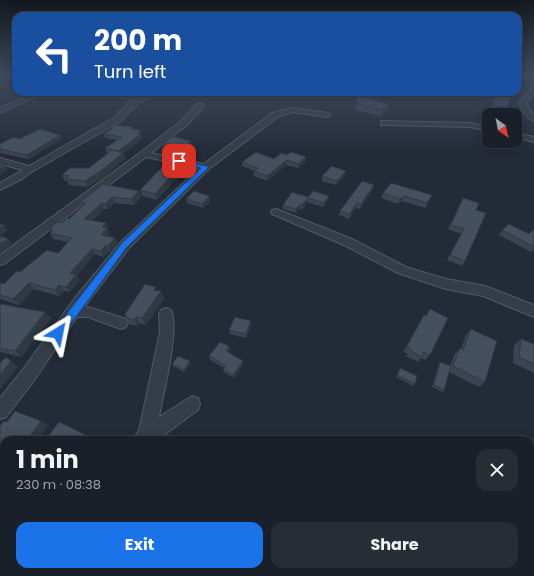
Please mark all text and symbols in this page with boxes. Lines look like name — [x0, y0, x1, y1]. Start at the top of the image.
text: 200 m — [94, 21, 182, 60]
icon: left — [28, 28, 80, 80]
text: Turn left — [94, 59, 166, 84]
north arrow — [482, 108, 522, 148]
map controls — [482, 108, 522, 148]
pin — [162, 144, 196, 178]
icon: arrive — [168, 150, 190, 172]
position arrow — [37, 312, 79, 354]
text: 1 min — [16, 443, 79, 476]
button: close — [476, 449, 518, 491]
text: 230 m · 08:38 — [16, 475, 101, 494]
button: Exit — [16, 522, 263, 568]
button: Share — [271, 522, 518, 568]

